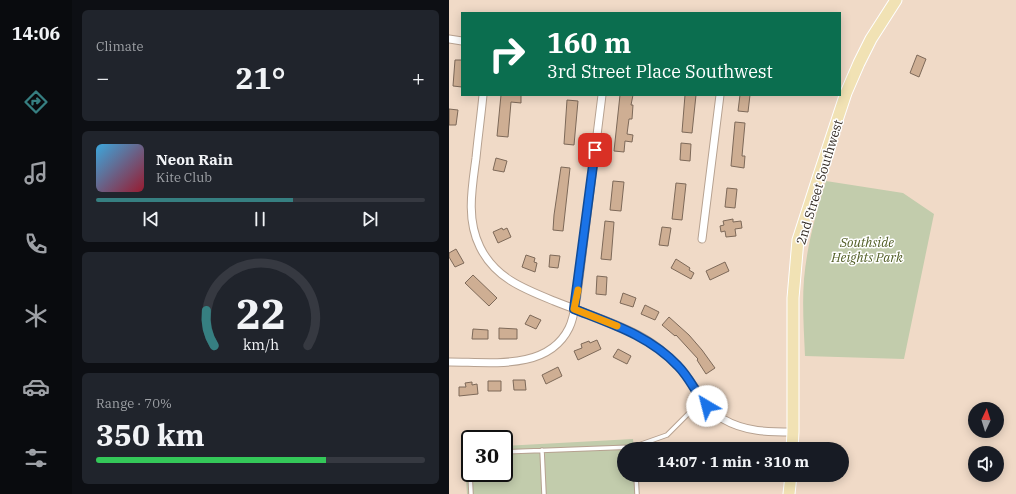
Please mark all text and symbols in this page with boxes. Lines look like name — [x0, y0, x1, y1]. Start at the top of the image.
text: 14:06 — [12, 22, 60, 45]
text: 160 m — [547, 24, 631, 61]
icon: right — [481, 28, 533, 80]
text: Climate — [96, 38, 143, 55]
text: 21° — [235, 58, 286, 97]
text: 3rd Street Place Southwest — [547, 60, 773, 83]
text: − — [96, 63, 109, 92]
text: + — [412, 63, 425, 92]
icon: directions — [22, 88, 50, 116]
street label: 2nd Street Southwest — [792, 117, 847, 247]
pin — [578, 133, 612, 167]
icon: arrive — [584, 139, 606, 161]
text: Neon Rain — [156, 150, 233, 169]
icon: music — [22, 159, 50, 187]
text: Kite Club — [156, 169, 212, 186]
icon: previous — [140, 208, 162, 230]
icon: pause — [249, 208, 271, 230]
icon: next — [359, 208, 381, 230]
icon: phone — [22, 230, 50, 258]
park label: Southside Heights Park — [830, 234, 903, 266]
text: 22 — [236, 285, 285, 339]
icon: climate — [22, 302, 50, 330]
text: km/h — [242, 334, 279, 353]
icon: car — [22, 373, 50, 401]
position arrow — [686, 385, 728, 427]
text: Range · 70% — [96, 395, 172, 412]
north arrow — [968, 402, 1004, 438]
map controls — [968, 402, 1004, 482]
text: 350 km — [96, 415, 205, 454]
speed limit sign: 30 — [461, 430, 513, 482]
icon: filters — [22, 444, 50, 472]
button: sound — [968, 446, 1004, 482]
text: 14:07 · 1 min · 310 m — [657, 452, 809, 471]

